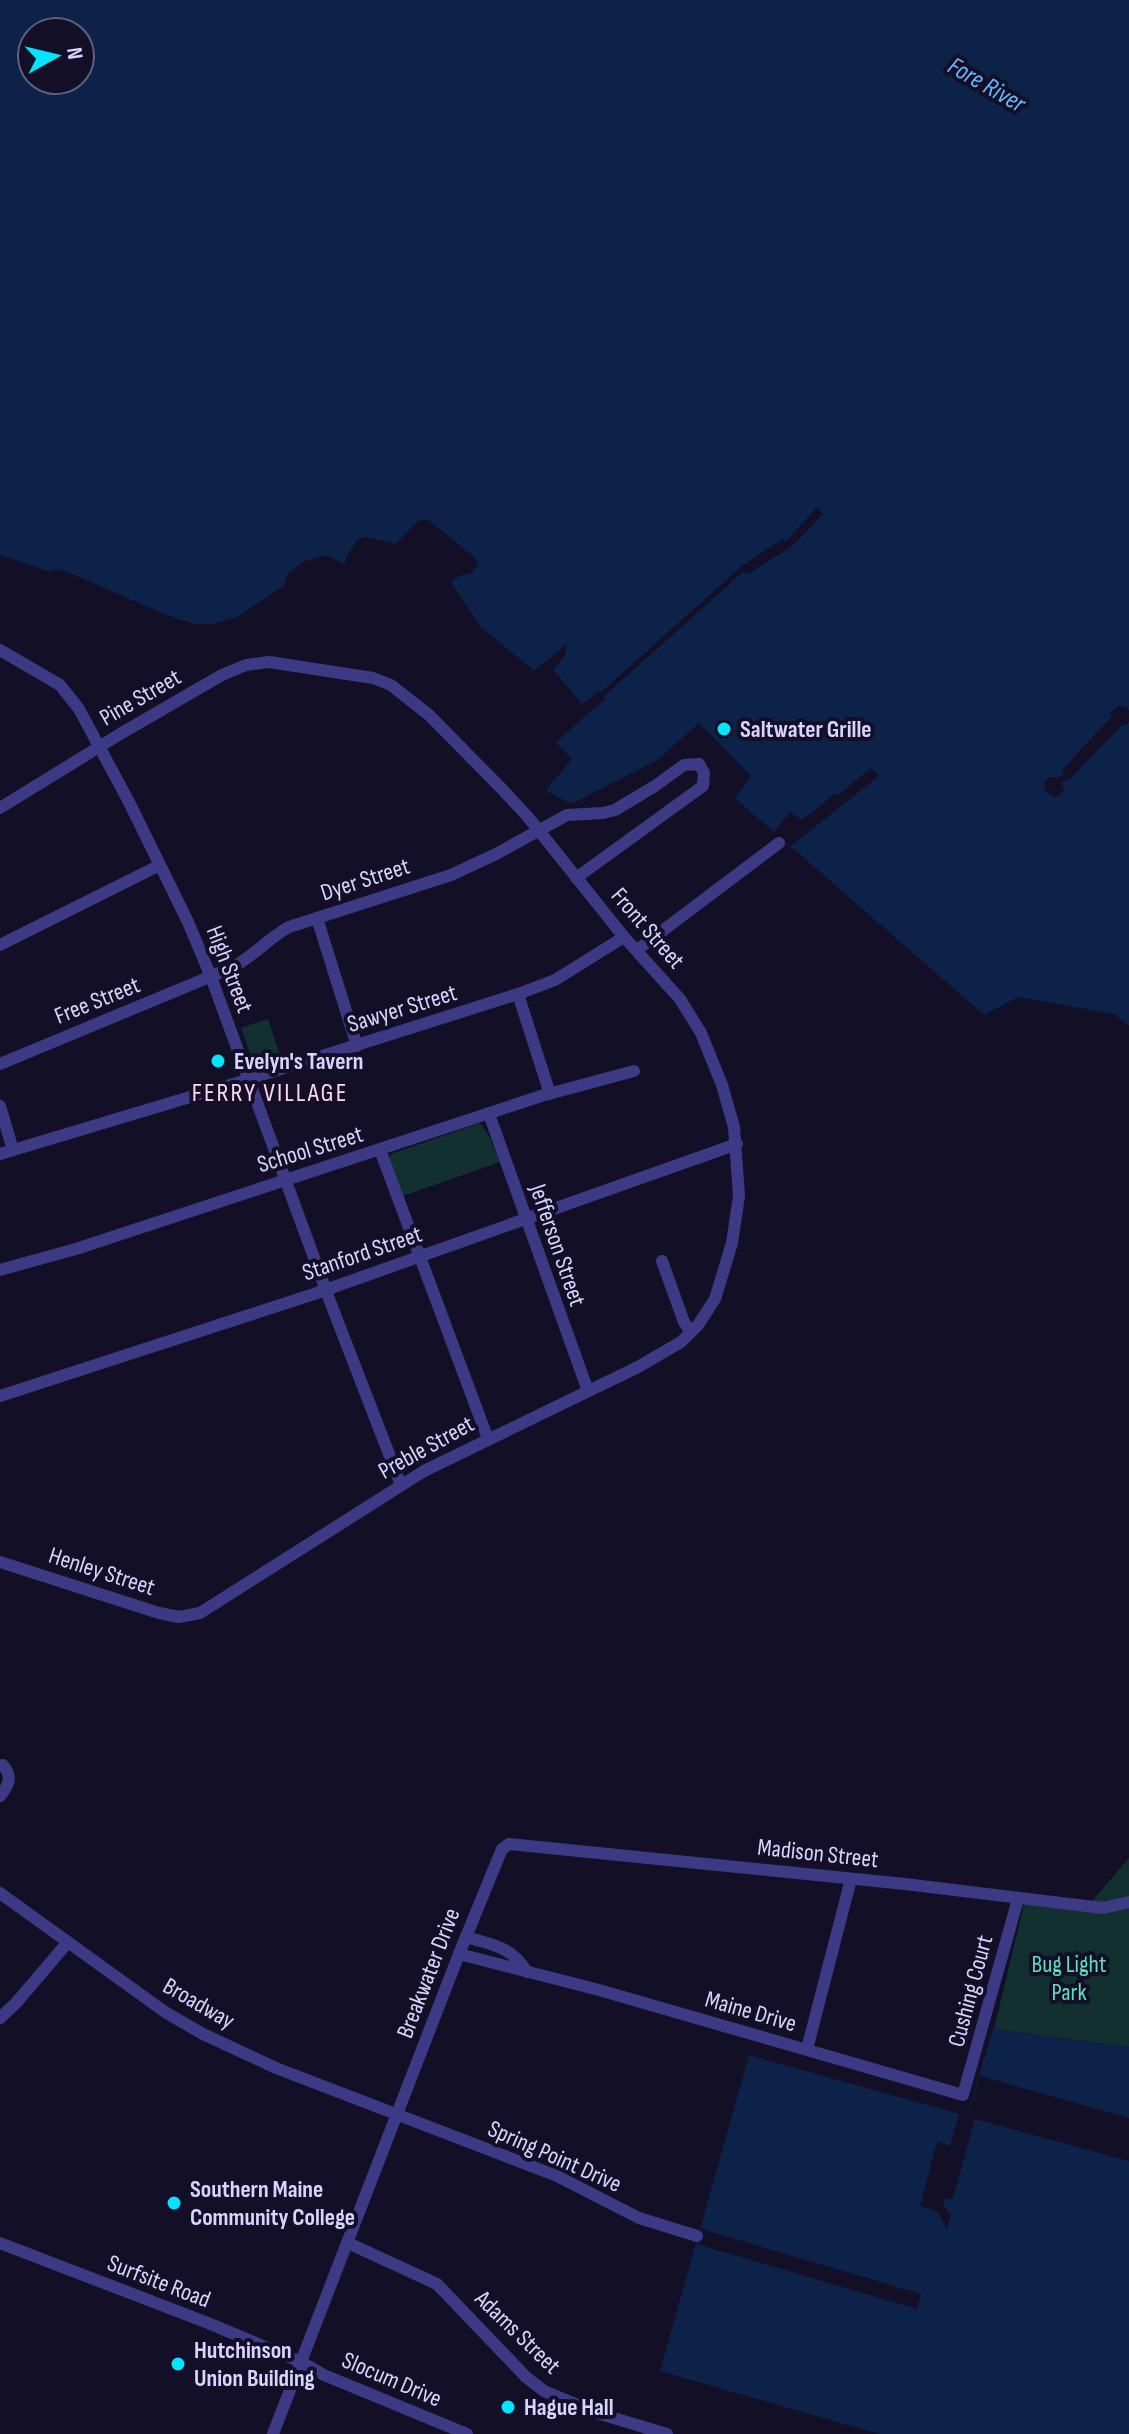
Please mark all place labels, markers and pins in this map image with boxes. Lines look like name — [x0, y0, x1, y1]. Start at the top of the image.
place label: Saltwater Grille — [740, 715, 872, 744]
marker: Saltwater Grille — [715, 720, 733, 738]
place label: Evelyn's Tavern — [234, 1047, 364, 1076]
marker: Evelyn's Tavern — [209, 1052, 227, 1070]
place label: Southern Maine Community College — [190, 2175, 355, 2232]
marker: Southern Maine Community College — [165, 2194, 183, 2212]
place label: Hutchinson Union Building — [194, 2336, 315, 2393]
marker: Hutchinson Union Building — [169, 2355, 187, 2373]
place label: Hague Hall — [524, 2393, 614, 2422]
marker: Hague Hall — [499, 2398, 517, 2416]

